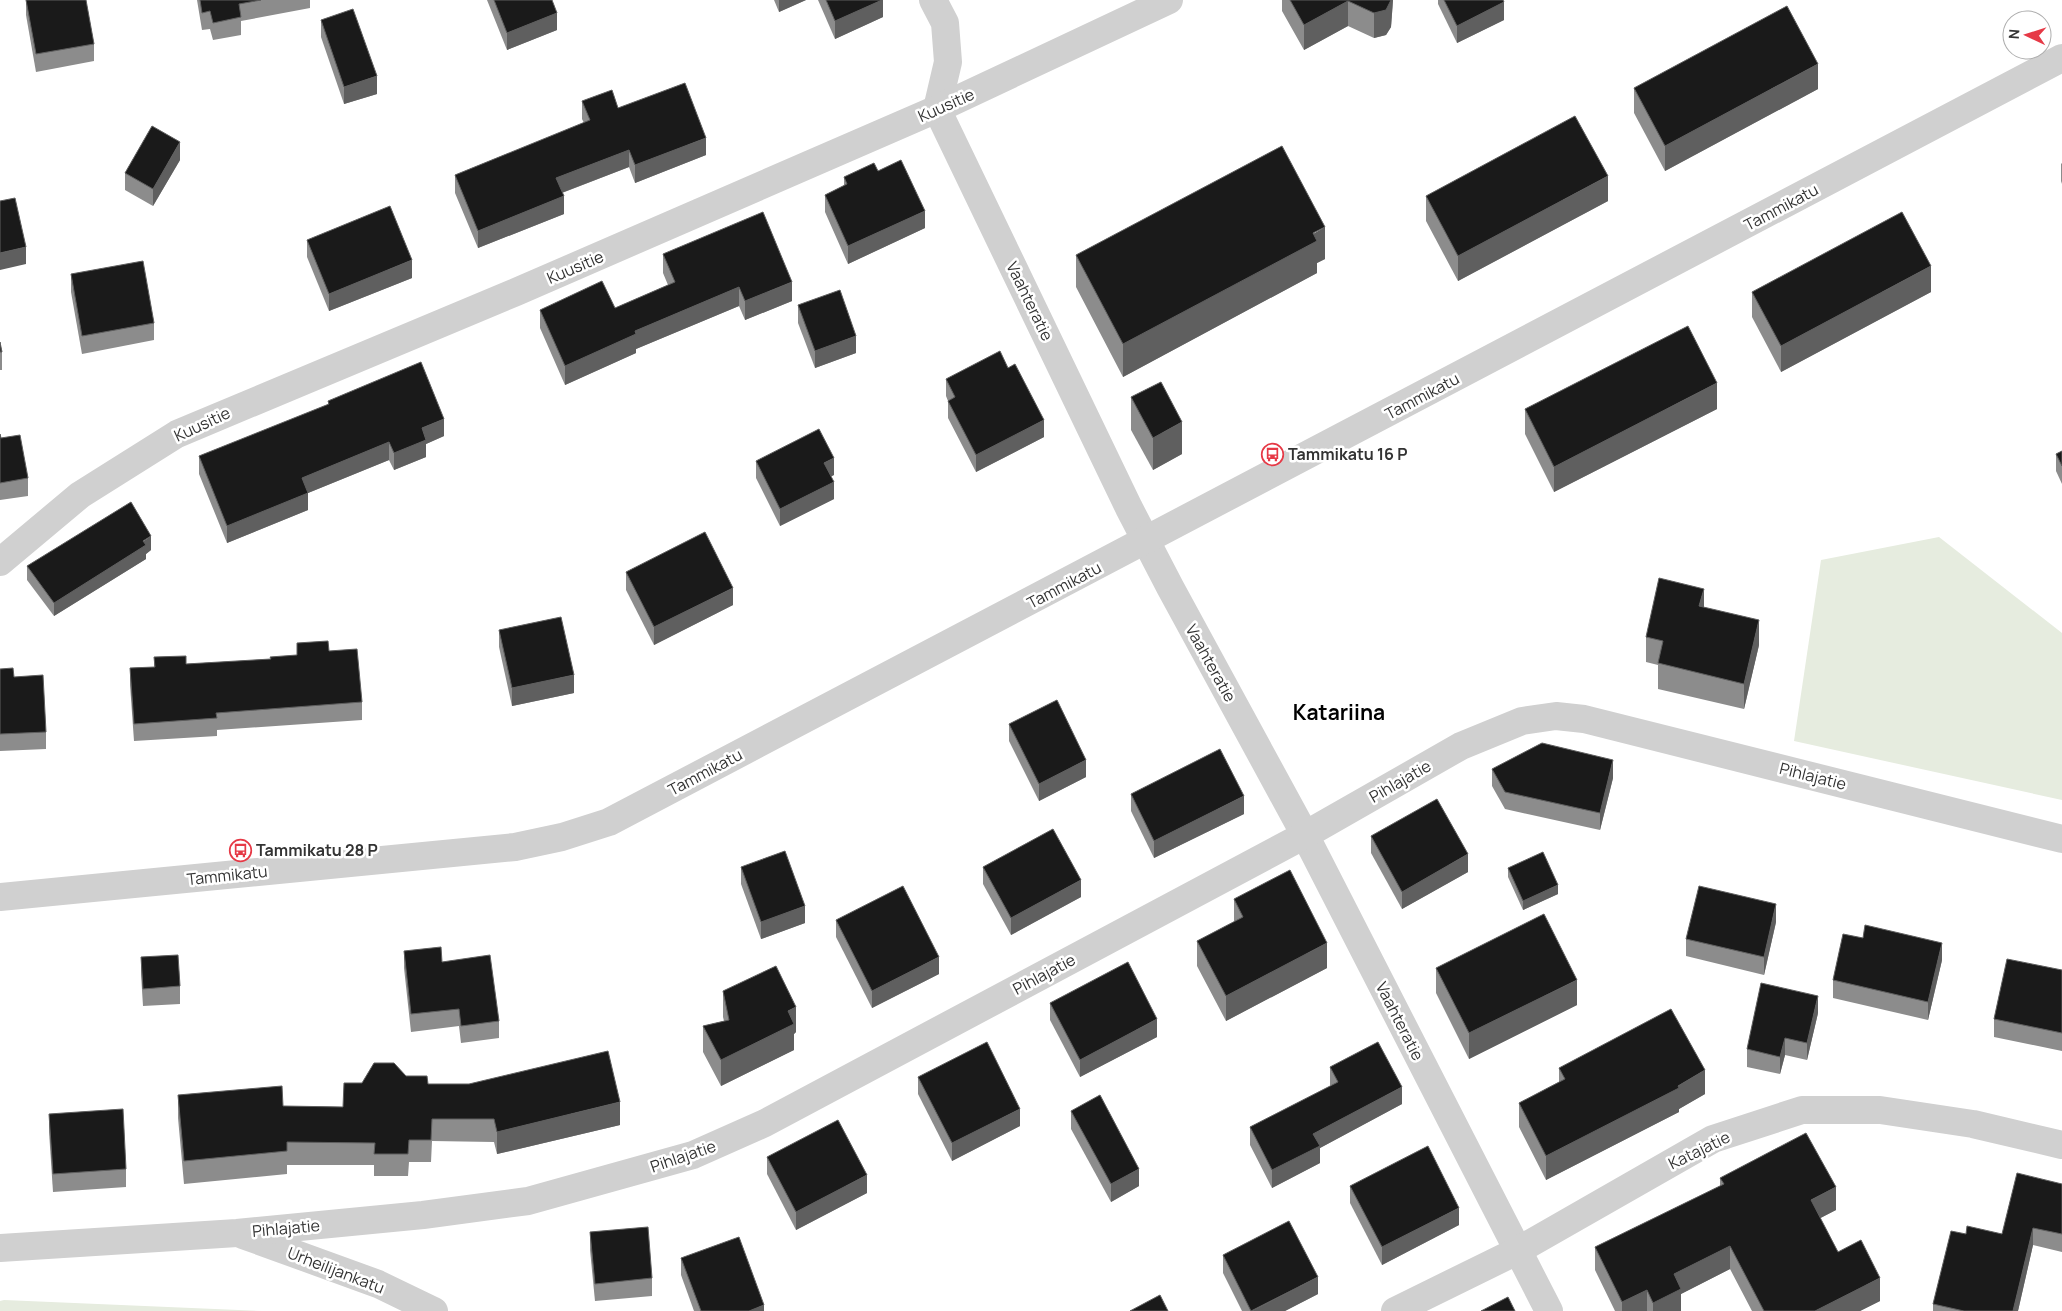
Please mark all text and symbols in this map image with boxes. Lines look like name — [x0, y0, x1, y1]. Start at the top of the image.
north arrow — [2002, 10, 2052, 60]
text: N — [2004, 28, 2023, 40]
street label: Kuusitie — [914, 83, 978, 127]
street label: Tammikatu — [1740, 178, 1822, 236]
street label: Kuusitie — [543, 245, 607, 289]
street label: Vaahteratie — [1001, 258, 1059, 344]
street label: Tammikatu — [1381, 367, 1463, 425]
street label: Kuusitie — [170, 401, 234, 447]
bus stop icon: Tammikatu 16 P — [1260, 442, 1284, 466]
place label: Tammikatu 16 P — [1288, 443, 1407, 465]
street label: Tammikatu — [1023, 556, 1105, 614]
street label: Vaahteratie — [1181, 620, 1241, 706]
district label: Katariina — [1293, 698, 1385, 726]
street label: Tammikatu — [664, 743, 746, 801]
street label: Pihlajatie — [1365, 754, 1435, 808]
street label: Pihlajatie — [1777, 757, 1849, 795]
bus stop icon: Tammikatu 28 P — [228, 838, 252, 862]
place label: Tammikatu 28 P — [256, 839, 378, 861]
street label: Tammikatu — [186, 860, 268, 890]
street label: Pihlajatie — [1009, 948, 1079, 1000]
street label: Vaahteratie — [1371, 978, 1429, 1064]
street label: Katajatie — [1664, 1126, 1734, 1174]
street label: Pihlajatie — [647, 1135, 719, 1177]
street label: Pihlajatie — [251, 1214, 321, 1242]
street label: Urheilijankatu — [284, 1241, 388, 1299]

